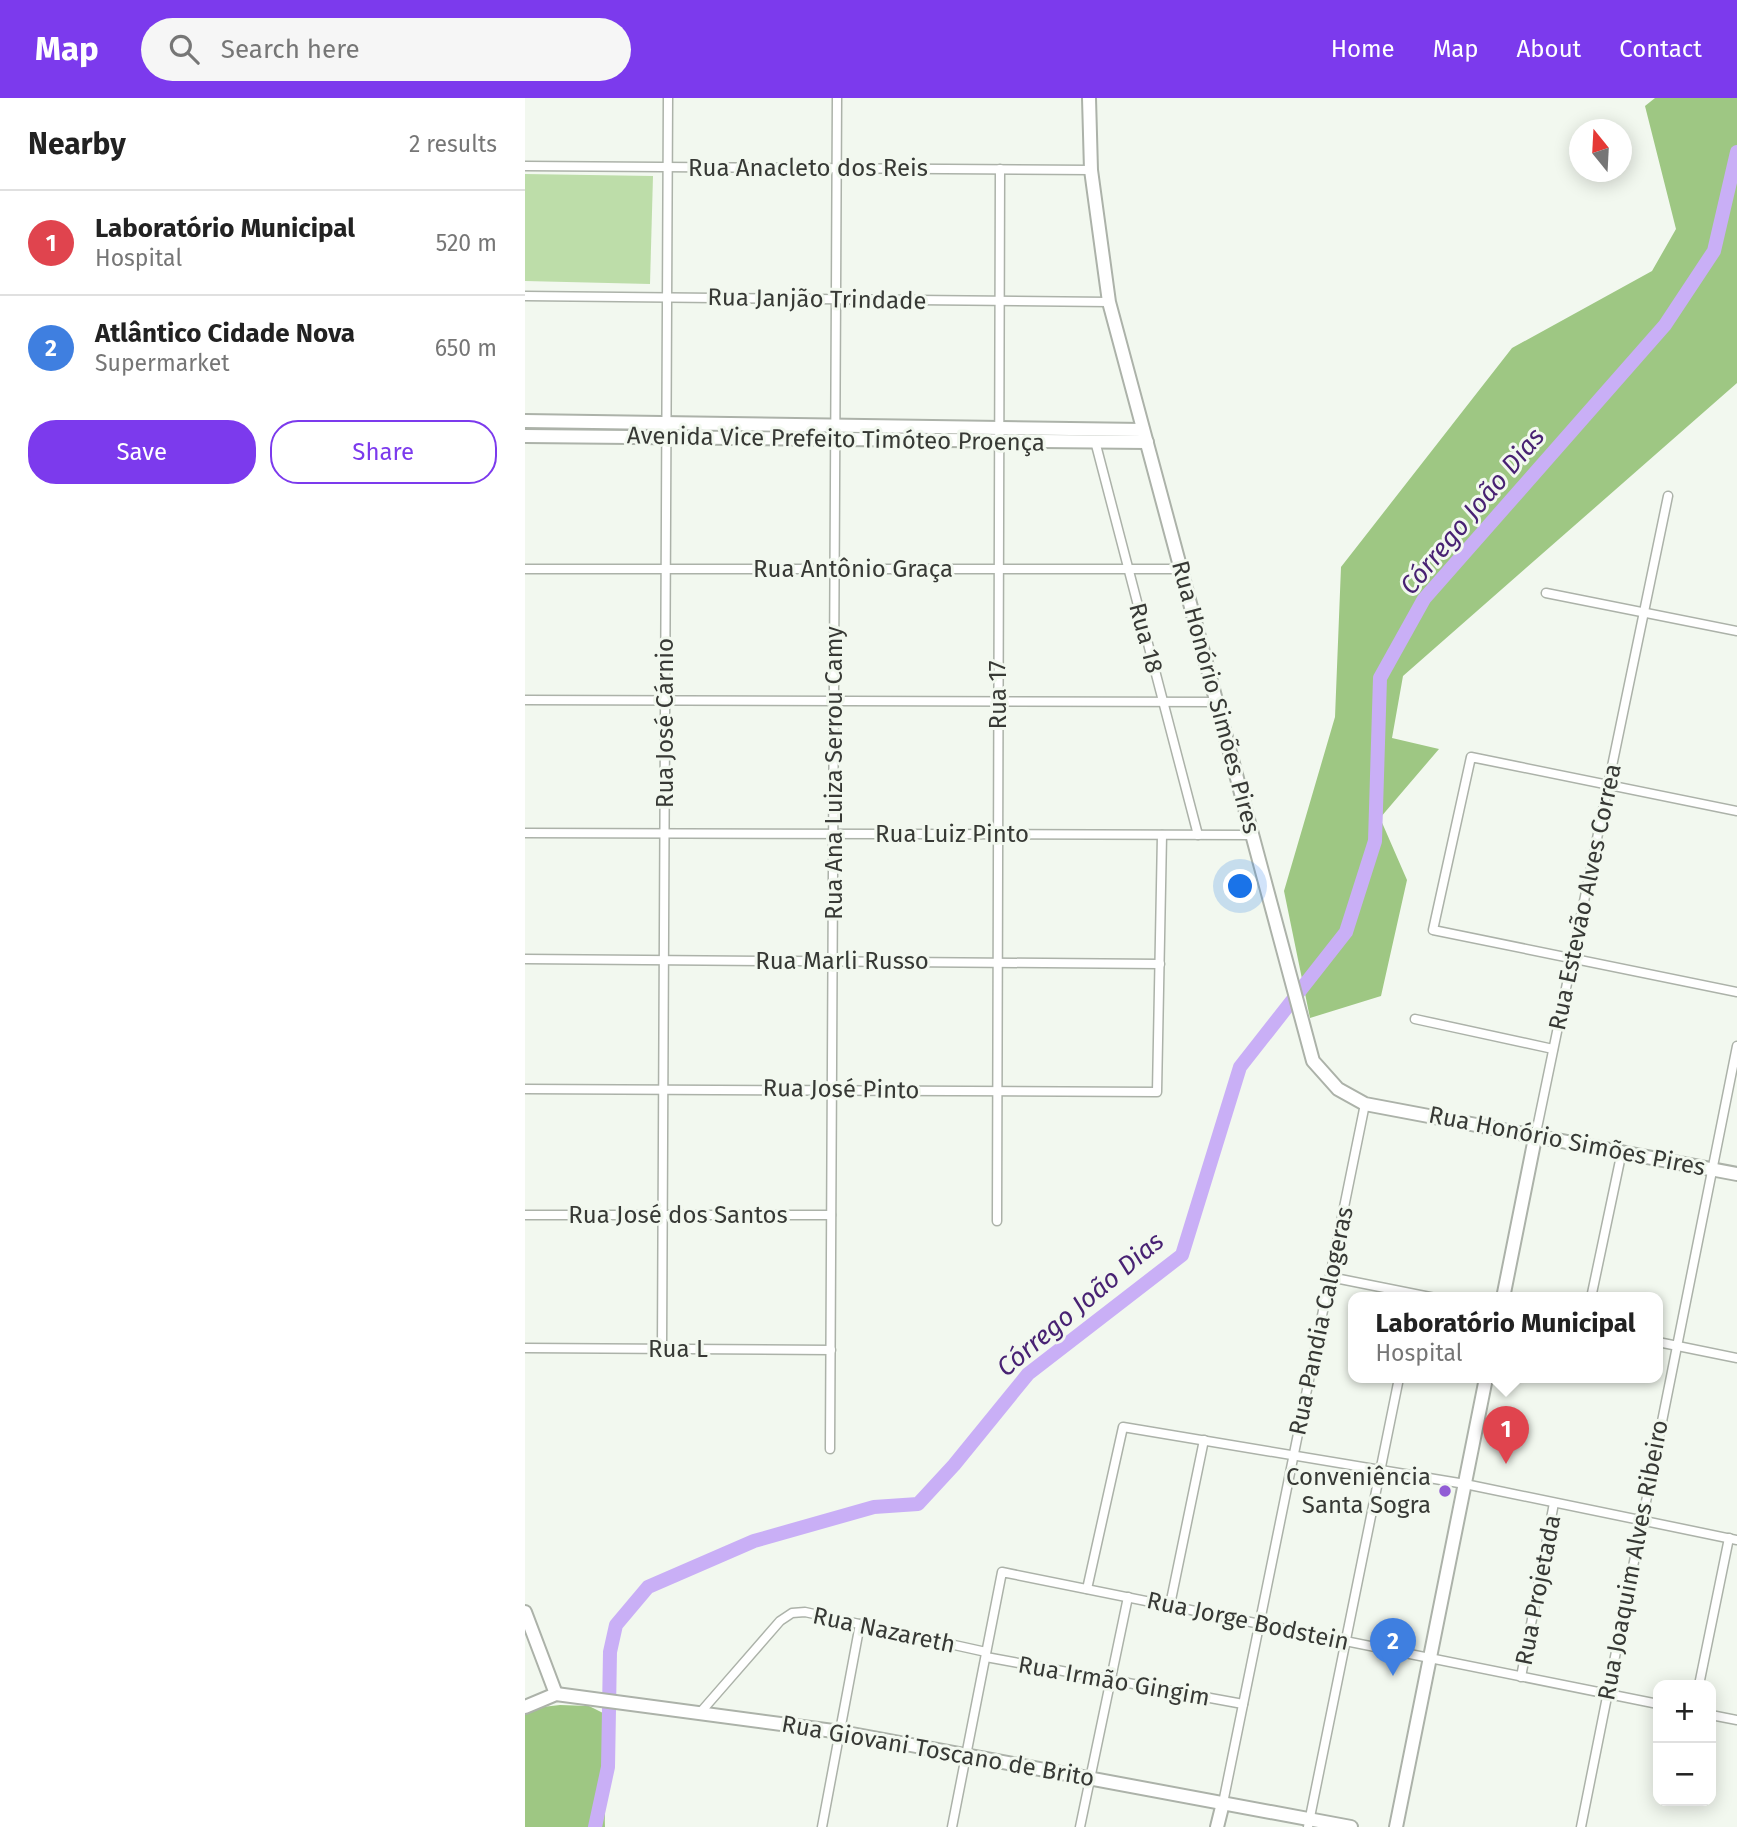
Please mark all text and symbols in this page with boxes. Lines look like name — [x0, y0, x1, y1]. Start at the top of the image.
search box — [141, 18, 631, 81]
text: Map — [35, 29, 99, 69]
icon: search — [165, 30, 203, 68]
text: Search here — [221, 34, 360, 65]
text: Home — [1331, 35, 1395, 63]
text: Map — [1433, 35, 1479, 63]
text: About — [1517, 35, 1581, 63]
text: Contact — [1619, 35, 1702, 63]
north arrow — [1569, 119, 1632, 182]
text: Nearby — [28, 126, 126, 162]
text: 2 results — [409, 130, 497, 158]
street label: Rua Anacleto dos Reis — [688, 154, 928, 182]
text: Laboratório Municipal — [95, 213, 355, 244]
text: 1 — [46, 229, 56, 257]
text: 520 m — [436, 229, 497, 257]
text: Hospital — [95, 244, 182, 272]
street label: Rua Janjão Trindade — [707, 283, 927, 315]
text: Atlântico Cidade Nova — [95, 318, 355, 349]
text: 2 — [45, 334, 57, 362]
text: 650 m — [435, 334, 497, 362]
text: Supermarket — [95, 349, 230, 377]
button: Save — [28, 420, 256, 484]
button: Share — [270, 420, 497, 484]
street label: Avenida Vice Prefeito Timóteo Proença — [627, 421, 1045, 457]
water label: Córrego João Dias — [1394, 422, 1551, 601]
street label: Rua Antônio Graça — [753, 555, 953, 583]
street label: Rua Honório Simões Pires — [1166, 557, 1266, 837]
street label: Rua 18 — [1123, 600, 1169, 676]
street label: Rua Ana Luiza Serrou Camy — [820, 626, 848, 920]
street label: Rua José Cárnio — [651, 638, 679, 808]
street label: Rua 17 — [984, 661, 1012, 729]
street label: Rua Estevão Alves Correa — [1543, 761, 1627, 1033]
street label: Rua Luiz Pinto — [875, 820, 1029, 848]
your location — [1223, 869, 1257, 903]
street label: Rua Marli Russo — [755, 947, 929, 975]
street label: Rua José Pinto — [762, 1074, 920, 1104]
street label: Rua Honório Simões Pires — [1426, 1100, 1708, 1182]
street label: Rua José dos Santos — [568, 1201, 788, 1229]
street label: Rua Pandia Calogeras — [1283, 1204, 1359, 1438]
water label: Córrego João Dias — [991, 1226, 1170, 1383]
popup — [1348, 1292, 1663, 1383]
text: Laboratório Municipal — [1375, 1308, 1636, 1339]
street label: Rua L — [648, 1335, 708, 1363]
text: Hospital — [1375, 1339, 1463, 1367]
pin: 1 — [1483, 1406, 1529, 1464]
street label: Rua Joaquim Alves Ribeiro — [1592, 1417, 1674, 1703]
place label: Conveniência Santa Sogra — [1286, 1463, 1431, 1519]
marker: Conveniência Santa Sogra — [1437, 1483, 1453, 1499]
street label: Rua Projetada — [1510, 1512, 1566, 1668]
street label: Rua Jorge Bodstein — [1144, 1586, 1352, 1656]
street label: Rua Nazareth — [810, 1601, 958, 1659]
pin: 2 — [1370, 1618, 1416, 1676]
street label: Rua Irmão Gingim — [1016, 1650, 1212, 1712]
map controls — [1653, 1680, 1716, 1806]
button: + — [1653, 1680, 1716, 1743]
street label: Rua Giovani Toscano de Brito — [779, 1710, 1097, 1792]
button: − — [1653, 1743, 1716, 1806]

